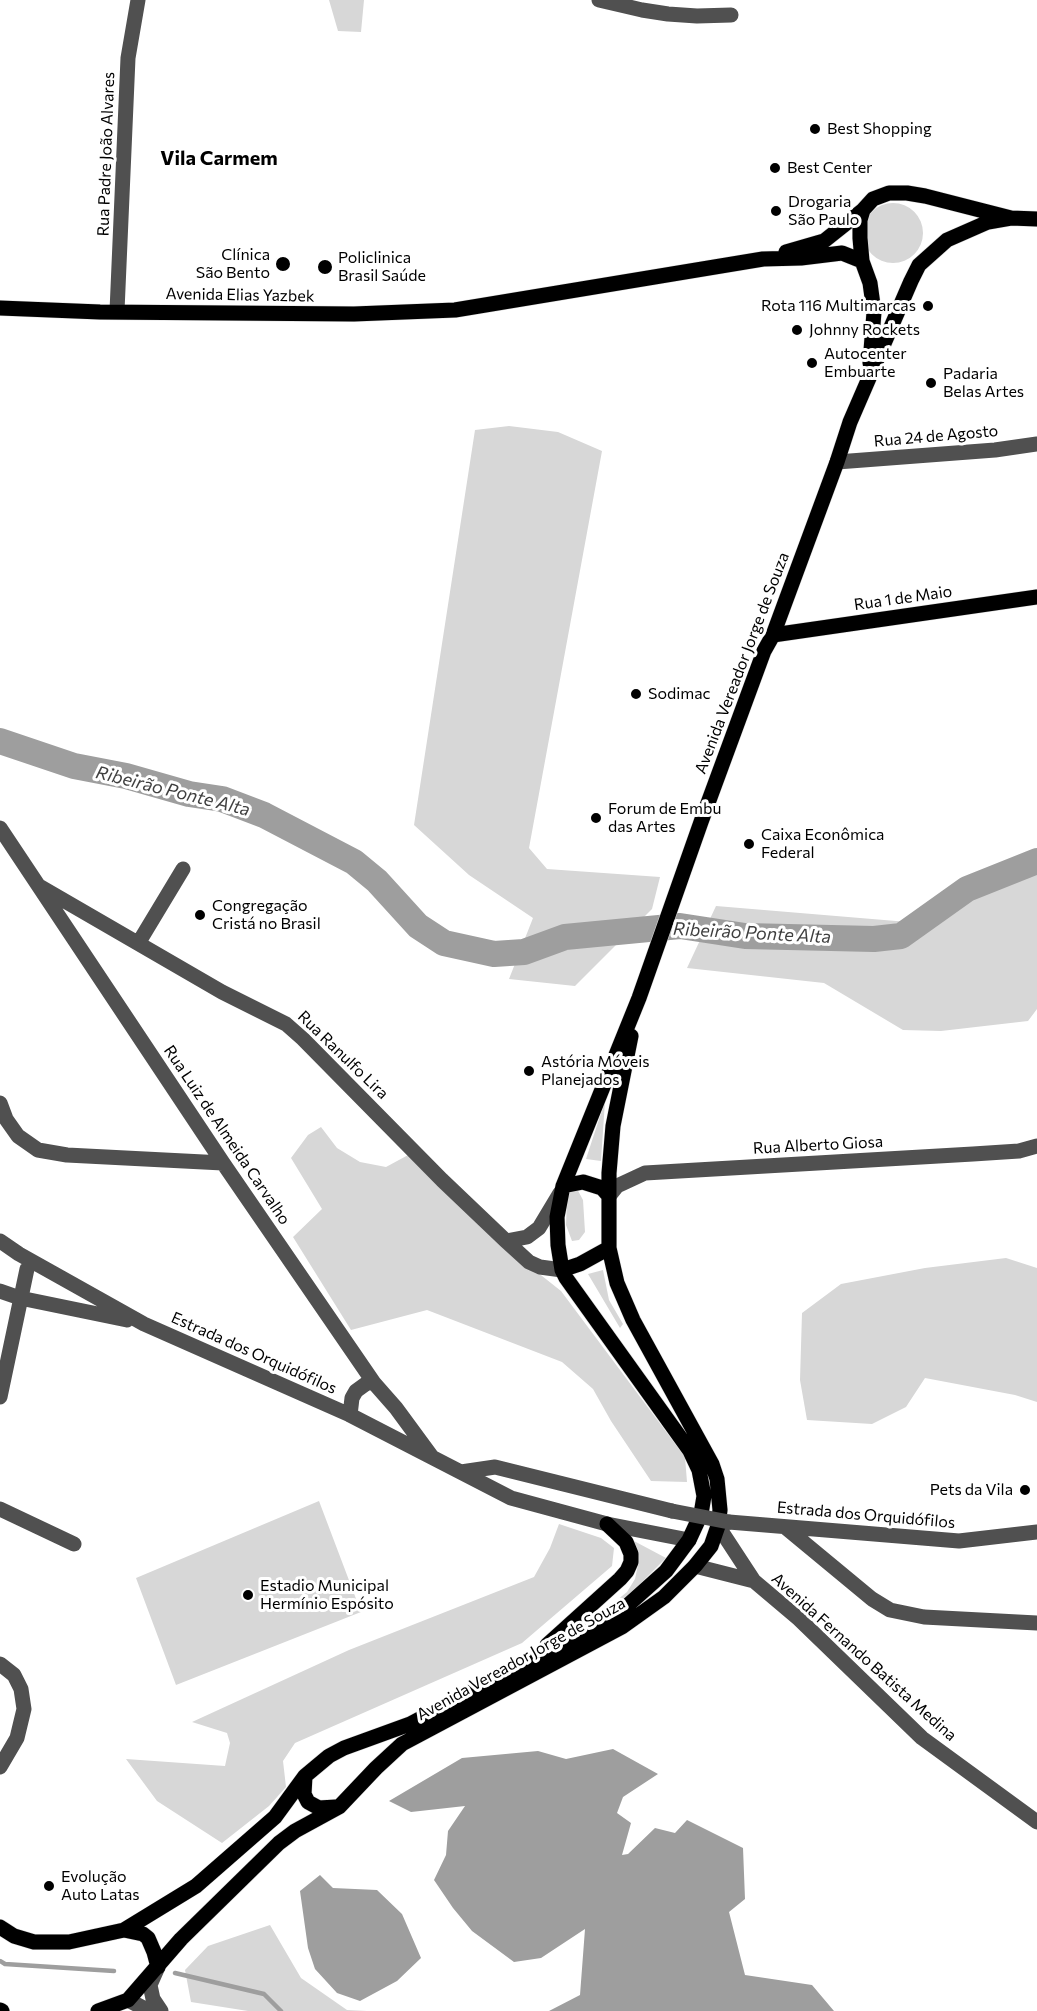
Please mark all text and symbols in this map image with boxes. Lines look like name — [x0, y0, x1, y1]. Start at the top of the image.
street label: Rua Padre João Alvares — [94, 71, 118, 237]
place label: Best Shopping — [827, 119, 932, 139]
marker: Best Shopping — [808, 122, 822, 136]
district label: Vila Carmem — [160, 146, 278, 170]
place label: Best Center — [787, 158, 872, 178]
marker: Best Center — [768, 161, 782, 175]
place label: Drogaria São Paulo — [788, 192, 859, 230]
marker: Drogaria São Paulo — [769, 204, 783, 218]
place label: Clínica São Bento — [196, 245, 270, 283]
place label: Policlinica Brasil Saúde — [338, 248, 426, 286]
marker: Clínica São Bento — [274, 255, 292, 273]
marker: Policlinica Brasil Saúde — [316, 258, 334, 276]
street label: Avenida Elias Yazbek — [165, 284, 315, 306]
place label: Rota 116 Multimarcas — [761, 296, 916, 316]
marker: Rota 116 Multimarcas — [921, 299, 935, 313]
place label: Johnny Rockets — [809, 320, 920, 340]
marker: Johnny Rockets — [790, 323, 804, 337]
place label: Autocenter Embuarte — [824, 344, 907, 382]
marker: Autocenter Embuarte — [805, 356, 819, 370]
place label: Padaria Belas Artes — [943, 364, 1024, 402]
marker: Padaria Belas Artes — [924, 376, 938, 390]
street label: Rua 24 de Agosto — [873, 421, 999, 451]
street label: Avenida Vereador Jorge de Souza — [691, 549, 793, 777]
street label: Rua 1 de Maio — [853, 582, 953, 614]
place label: Sodimac — [648, 684, 711, 704]
marker: Sodimac — [629, 687, 643, 701]
water label: Ribeirão Ponte Alta — [94, 761, 252, 821]
place label: Forum de Embu das Artes — [608, 799, 721, 837]
marker: Forum de Embu das Artes — [589, 811, 603, 825]
place label: Caixa Econômica Federal — [761, 825, 884, 863]
marker: Caixa Econômica Federal — [742, 837, 756, 851]
place label: Congregação Cristá no Brasil — [212, 896, 321, 934]
marker: Congregação Cristá no Brasil — [193, 908, 207, 922]
water label: Ribeirão Ponte Alta — [673, 918, 831, 948]
street label: Rua Ranulfo Lira — [294, 1007, 392, 1103]
street label: Rua Luiz de Almeida Carvalho — [160, 1042, 294, 1228]
place label: Astória Móveis Planejados — [541, 1052, 650, 1090]
marker: Astória Móveis Planejados — [522, 1064, 536, 1078]
street label: Rua Alberto Giosa — [752, 1132, 884, 1158]
street label: Estrada dos Orquidófilos — [168, 1308, 340, 1398]
place label: Pets da Vila — [930, 1480, 1013, 1500]
marker: Pets da Vila — [1018, 1483, 1032, 1497]
street label: Estrada dos Orquidófilos — [776, 1498, 956, 1532]
street label: Avenida Fernando Batista Medina — [768, 1569, 960, 1745]
place label: Estadio Municipal Hermínio Espósito — [260, 1576, 394, 1614]
marker: Estadio Municipal Hermínio Espósito — [241, 1588, 255, 1602]
street label: Avenida Vereador Jorge de Souza — [413, 1593, 629, 1725]
place label: Evolução Auto Latas — [61, 1867, 140, 1905]
marker: Evolução Auto Latas — [42, 1879, 56, 1893]

